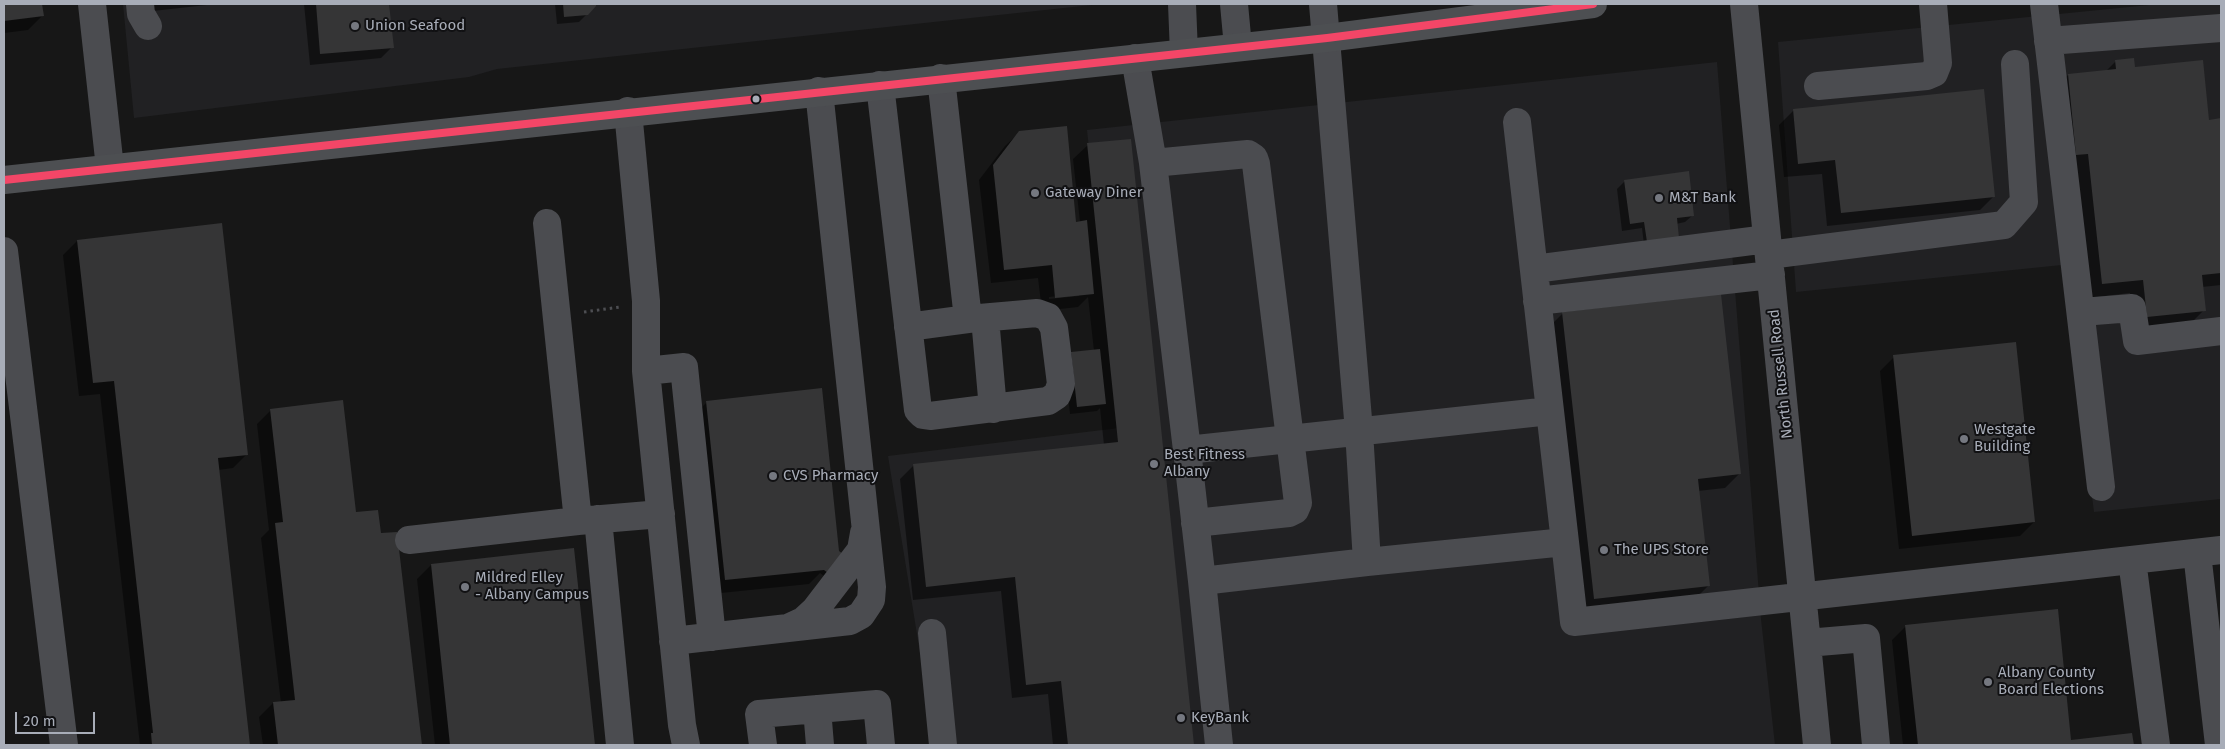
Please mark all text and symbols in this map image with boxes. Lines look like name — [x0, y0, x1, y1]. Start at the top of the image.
place label: Union Seafood — [365, 17, 465, 35]
marker: Union Seafood — [349, 20, 361, 32]
unlabelled marker — [751, 94, 761, 104]
place label: Gateway Diner — [1045, 184, 1142, 202]
marker: Gateway Diner — [1029, 187, 1041, 199]
place label: M&T Bank — [1669, 189, 1736, 207]
marker: M&T Bank — [1653, 192, 1665, 204]
street label: North Russell Road — [1765, 308, 1797, 440]
place label: Westgate Building — [1974, 421, 2036, 456]
marker: Westgate Building — [1958, 433, 1970, 445]
place label: Best Fitness Albany — [1164, 446, 1245, 481]
marker: Best Fitness Albany — [1148, 458, 1160, 470]
place label: CVS Pharmacy — [783, 467, 878, 485]
marker: CVS Pharmacy — [767, 470, 779, 482]
place label: The UPS Store — [1614, 541, 1709, 559]
marker: The UPS Store — [1598, 544, 1610, 556]
place label: Mildred Elley - Albany Campus — [475, 569, 589, 604]
marker: Mildred Elley - Albany Campus — [459, 581, 471, 593]
place label: Albany County Board Elections — [1998, 664, 2104, 699]
marker: Albany County Board Elections — [1982, 676, 1994, 688]
scale bar — [18, 702, 98, 734]
place label: KeyBank — [1191, 709, 1249, 727]
text: 20 m — [23, 712, 56, 730]
marker: KeyBank — [1175, 712, 1187, 724]

